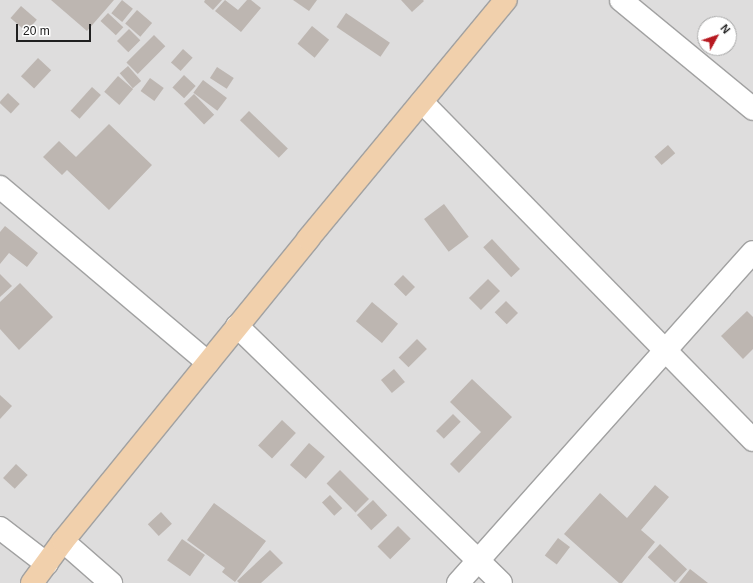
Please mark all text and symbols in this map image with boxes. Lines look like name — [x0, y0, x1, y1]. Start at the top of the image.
scale bar — [18, 16, 93, 42]
north arrow — [697, 16, 737, 56]
text: N — [718, 22, 733, 36]
text: 20 m — [23, 24, 50, 38]

